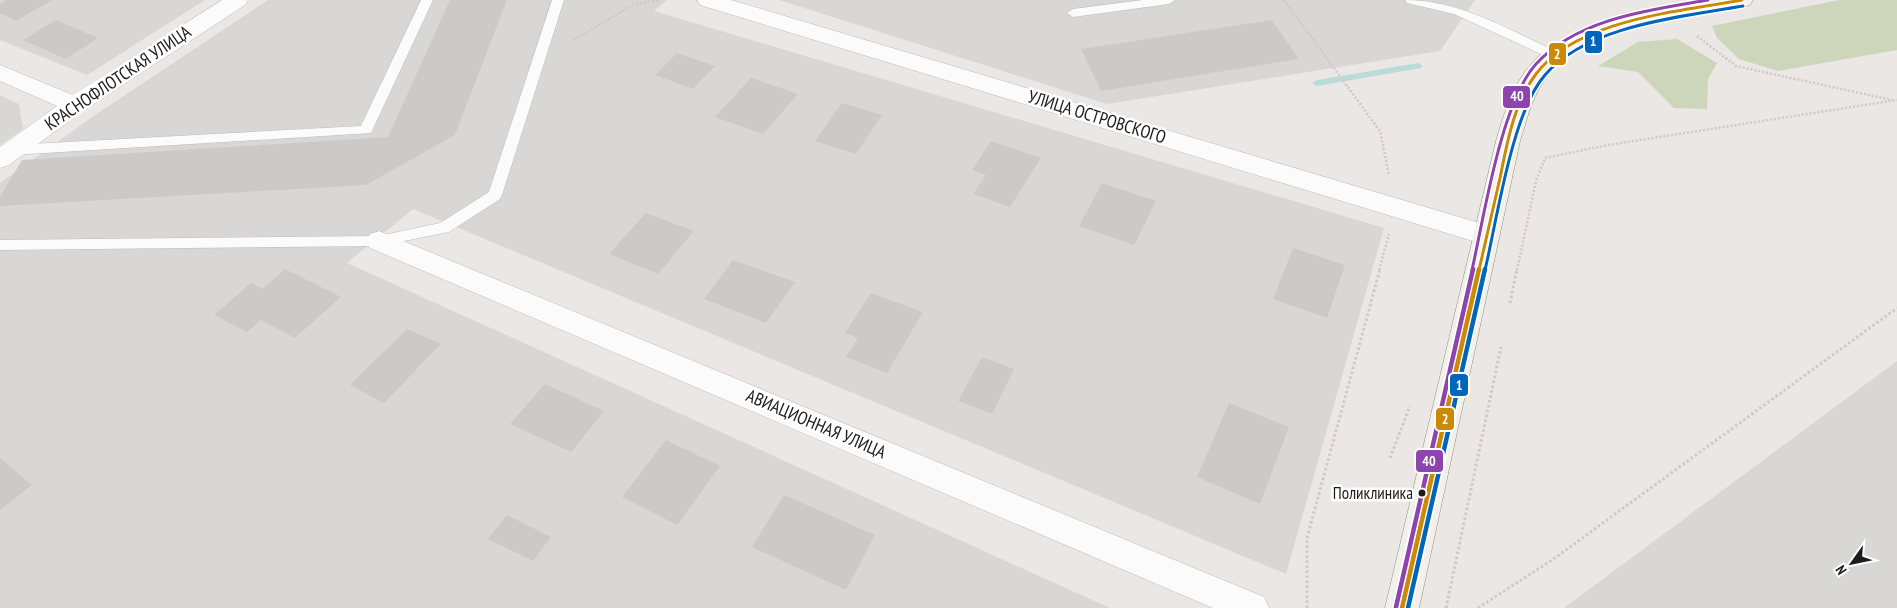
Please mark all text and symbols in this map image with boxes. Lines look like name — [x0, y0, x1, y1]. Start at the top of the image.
street label: КРАСНОФЛОТСКАЯ УЛИЦА — [40, 20, 196, 135]
line badge: 1 — [1584, 30, 1603, 54]
text: 1 — [1590, 32, 1596, 50]
line badge: 2 — [1548, 42, 1567, 66]
text: 2 — [1554, 45, 1560, 63]
street label: УЛИЦА ОСТРОВСКОГО — [1025, 85, 1169, 148]
line badge: 40 — [1502, 85, 1531, 109]
text: 40 — [1510, 87, 1524, 105]
line badge: 1 — [1449, 373, 1469, 397]
text: 1 — [1456, 376, 1462, 394]
street label: АВИАЦИОННАЯ УЛИЦА — [743, 384, 890, 464]
line badge: 2 — [1435, 407, 1455, 431]
text: 2 — [1442, 410, 1448, 428]
line badge: 40 — [1415, 449, 1444, 473]
text: 40 — [1422, 452, 1436, 470]
place label: Поликлиника — [1333, 482, 1413, 504]
marker: Поликлиника — [1417, 488, 1427, 498]
north arrow — [1827, 538, 1877, 588]
text: N — [1831, 562, 1851, 578]

